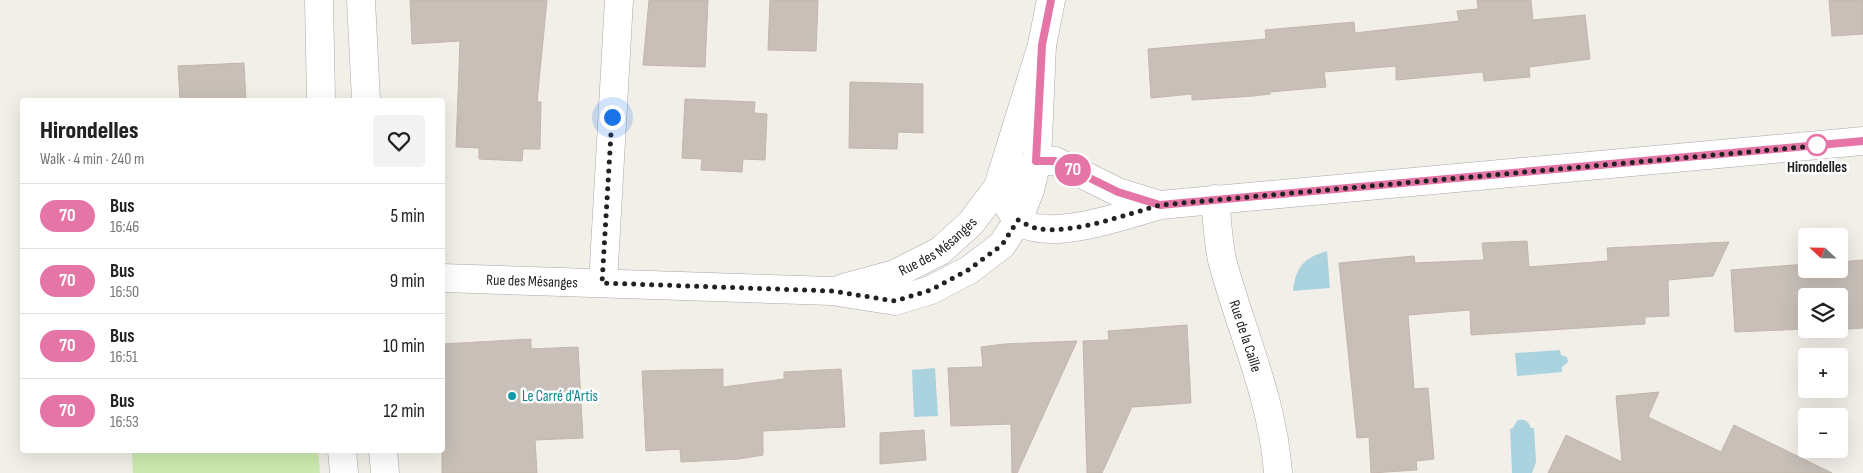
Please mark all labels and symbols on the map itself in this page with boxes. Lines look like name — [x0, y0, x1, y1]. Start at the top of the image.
your location — [600, 105, 625, 130]
marker: Hirondelles — [1806, 134, 1828, 156]
line badge: 70 — [1050, 154, 1096, 186]
place label: Hirondelles — [1787, 158, 1847, 177]
street label: Rue des Mésanges — [896, 214, 982, 280]
north arrow — [1798, 228, 1848, 278]
street label: Rue des Mésanges — [486, 270, 578, 293]
street label: Rue de la Caille — [1225, 298, 1266, 374]
place label: Le Carré d'Artis — [522, 387, 598, 406]
marker: Le Carré d'Artis — [506, 390, 518, 402]

